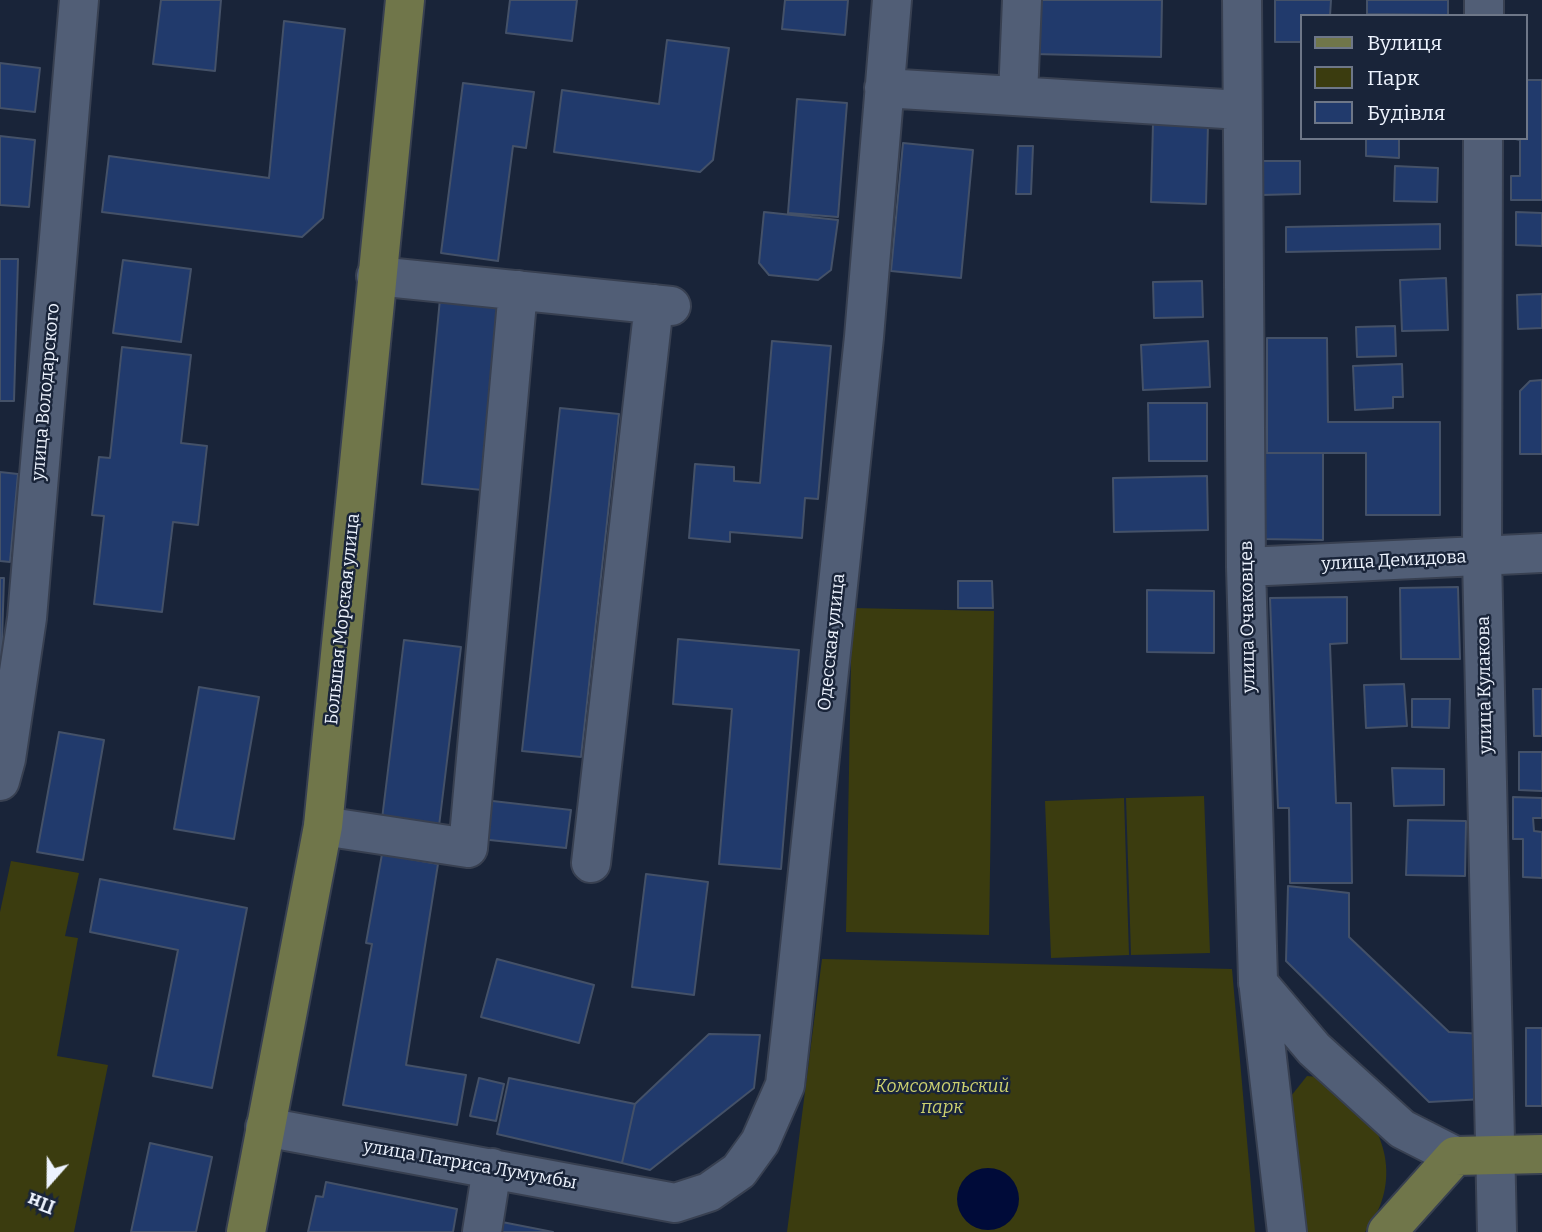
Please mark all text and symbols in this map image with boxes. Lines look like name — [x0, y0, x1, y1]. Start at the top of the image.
legend — [1300, 14, 1528, 140]
text: Вулиця — [1367, 30, 1442, 56]
text: Парк — [1367, 65, 1419, 91]
text: Будівля — [1367, 100, 1445, 126]
street label: улица Володарского — [27, 302, 65, 482]
street label: Большая Морская улица — [321, 512, 365, 726]
street label: улица Очаковцев — [1236, 541, 1260, 693]
street label: улица Демидова — [1321, 546, 1467, 576]
street label: Одесская улица — [814, 572, 850, 712]
street label: улица Кулакова — [1473, 616, 1497, 754]
park label: Комсомольский парк — [875, 1076, 1009, 1118]
street label: улица Патриса Лумумбы — [362, 1136, 578, 1194]
north arrow — [14, 1148, 84, 1218]
text: Пн — [24, 1187, 58, 1219]

